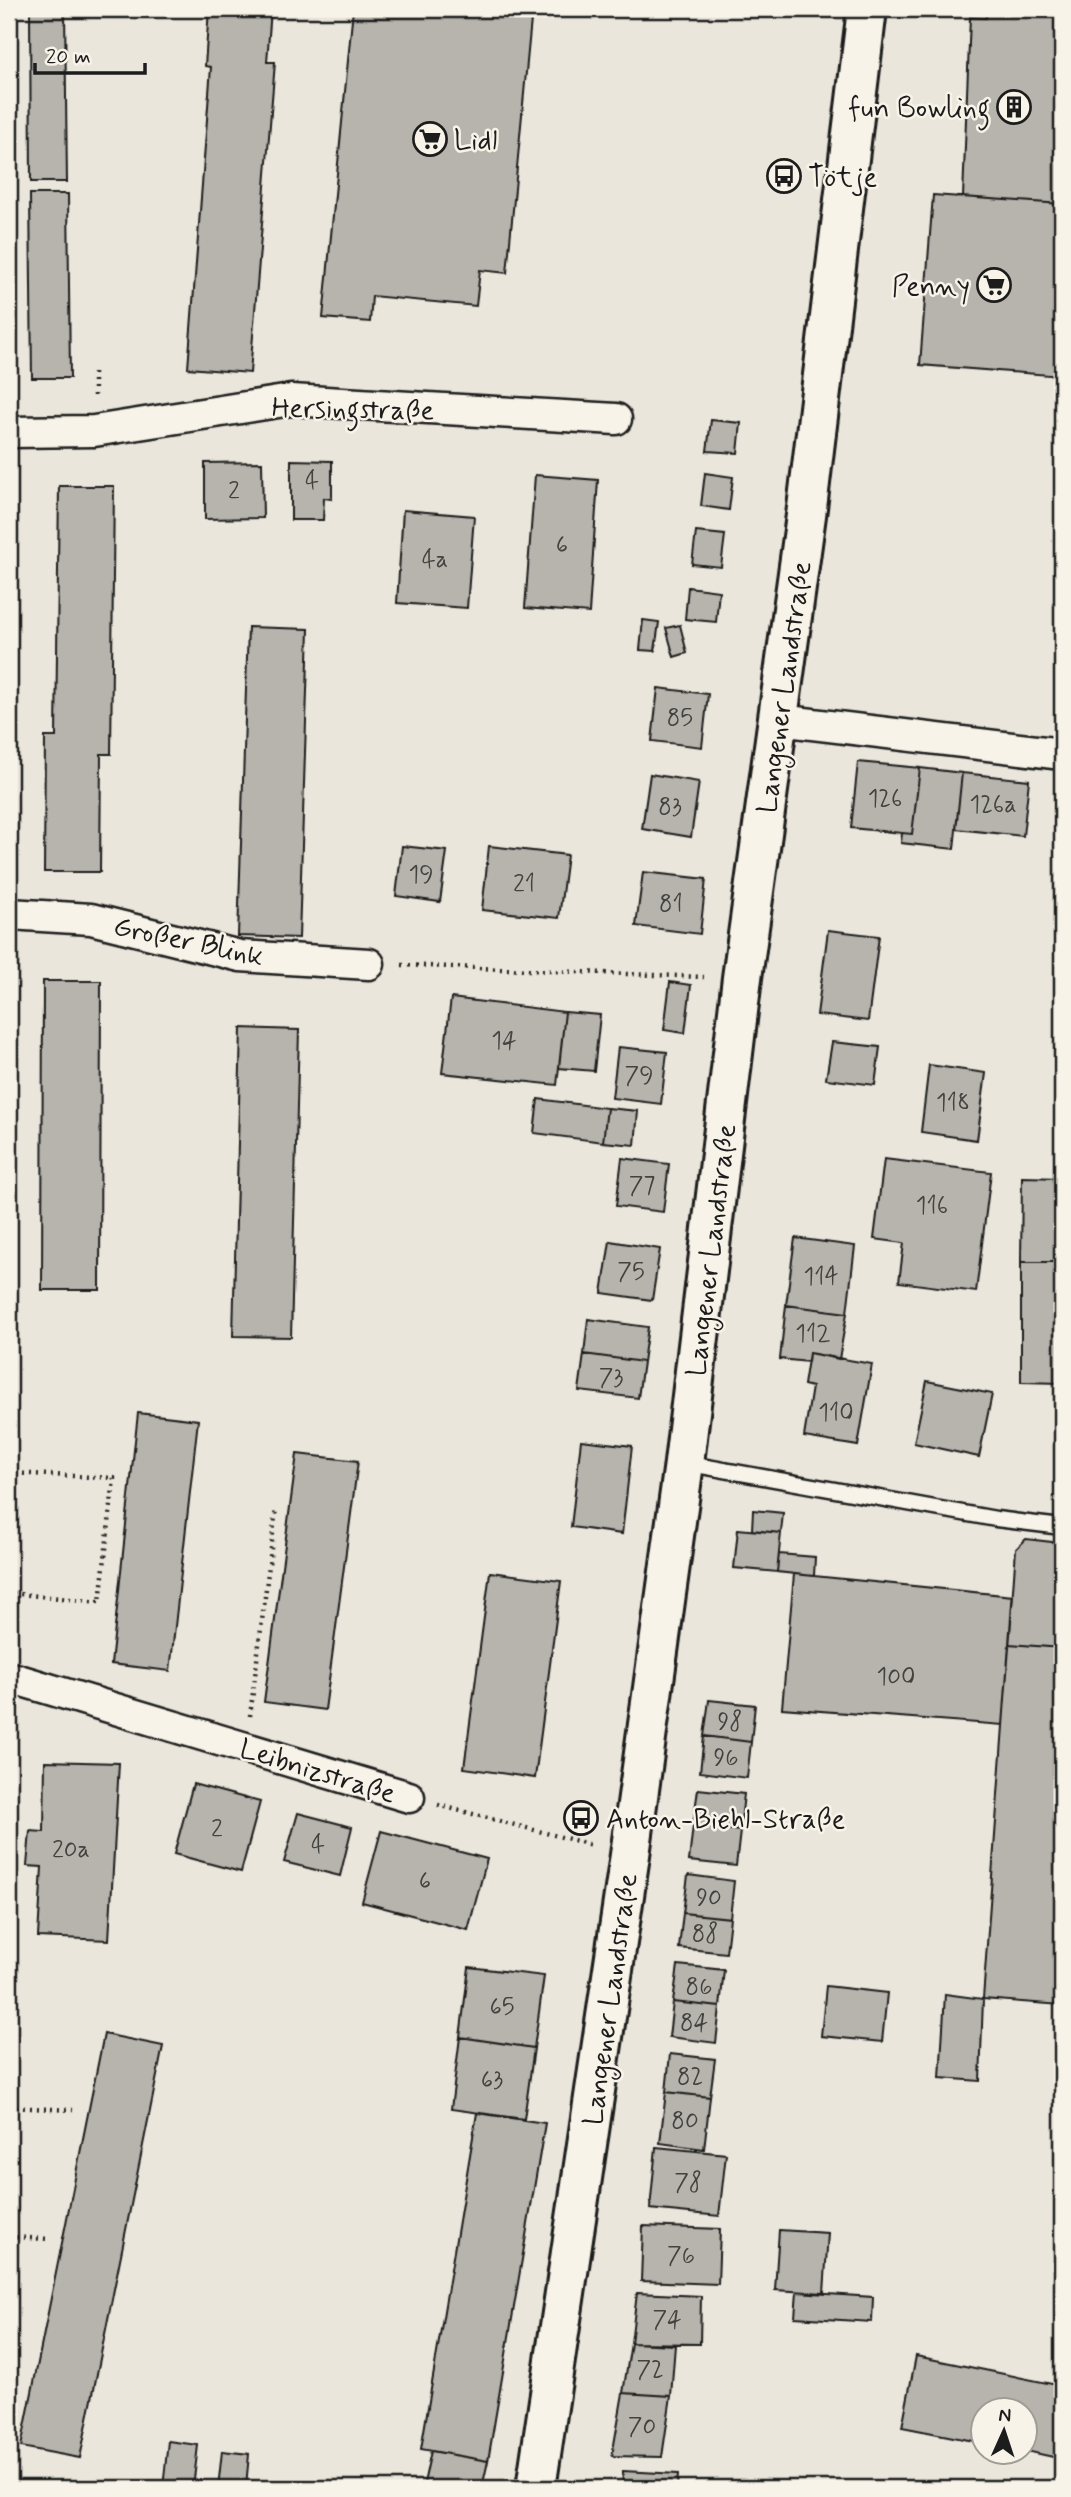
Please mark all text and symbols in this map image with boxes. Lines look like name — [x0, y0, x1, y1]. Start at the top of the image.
scale bar — [35, 32, 145, 76]
text: 20 m — [46, 43, 91, 71]
building icon: fun Bowling — [995, 88, 1033, 126]
place label: fun Bowling — [849, 91, 990, 131]
supermarket icon: Lidl — [411, 120, 449, 158]
place label: Lidl — [454, 123, 497, 160]
bus stop icon: Tötje — [765, 157, 803, 195]
place label: Tötje — [808, 160, 877, 197]
supermarket icon: Penny — [975, 266, 1013, 304]
place label: Penny — [892, 269, 970, 306]
street label: Hersingstraße — [271, 391, 435, 433]
house number: 4 — [305, 466, 319, 497]
house number: 2 — [228, 476, 240, 507]
house number: 6 — [556, 530, 568, 561]
house number: 4a — [422, 545, 448, 576]
street label: Langener Landstraße — [749, 559, 823, 816]
house number: 85 — [667, 703, 693, 734]
house number: 126 — [868, 784, 902, 815]
house number: 126a — [969, 790, 1017, 821]
house number: 83 — [658, 792, 682, 823]
house number: 19 — [408, 860, 434, 891]
house number: 21 — [513, 869, 535, 900]
house number: 81 — [659, 889, 683, 920]
street label: Großer Blink — [110, 908, 267, 976]
house number: 14 — [491, 1026, 517, 1057]
house number: 79 — [625, 1061, 653, 1092]
house number: 118 — [936, 1088, 970, 1119]
street label: Langener Landstraße — [679, 1122, 748, 1379]
house number: 77 — [629, 1171, 655, 1202]
house number: 116 — [916, 1191, 948, 1222]
house number: 75 — [617, 1257, 645, 1288]
house number: 114 — [803, 1262, 839, 1293]
house number: 112 — [795, 1319, 831, 1350]
house number: 73 — [599, 1363, 623, 1394]
house number: 110 — [818, 1398, 854, 1429]
house number: 100 — [877, 1662, 915, 1693]
house number: 98 — [718, 1707, 742, 1738]
street label: Leibnizstraße — [235, 1731, 400, 1814]
house number: 96 — [713, 1743, 739, 1774]
bus stop icon: Anton-Biehl-Straße — [562, 1799, 600, 1837]
place label: Anton-Biehl-Straße — [606, 1802, 845, 1839]
house number: 2 — [211, 1814, 223, 1845]
house number: 4 — [311, 1830, 325, 1861]
house number: 20a — [52, 1835, 90, 1866]
house number: 6 — [419, 1866, 431, 1897]
street label: Langener Landstraße — [575, 1871, 649, 2128]
house number: 90 — [696, 1883, 722, 1914]
house number: 88 — [692, 1919, 718, 1950]
house number: 86 — [686, 1972, 712, 2003]
house number: 65 — [489, 1992, 515, 2023]
house number: 84 — [680, 2008, 708, 2039]
house number: 82 — [677, 2062, 703, 2093]
house number: 63 — [481, 2065, 503, 2096]
house number: 80 — [671, 2106, 699, 2137]
house number: 78 — [674, 2168, 702, 2199]
house number: 76 — [667, 2241, 695, 2272]
house number: 74 — [652, 2305, 682, 2336]
house number: 72 — [636, 2355, 664, 2386]
north arrow — [970, 2396, 1040, 2466]
text: N — [998, 2403, 1012, 2428]
house number: 70 — [628, 2412, 656, 2443]

